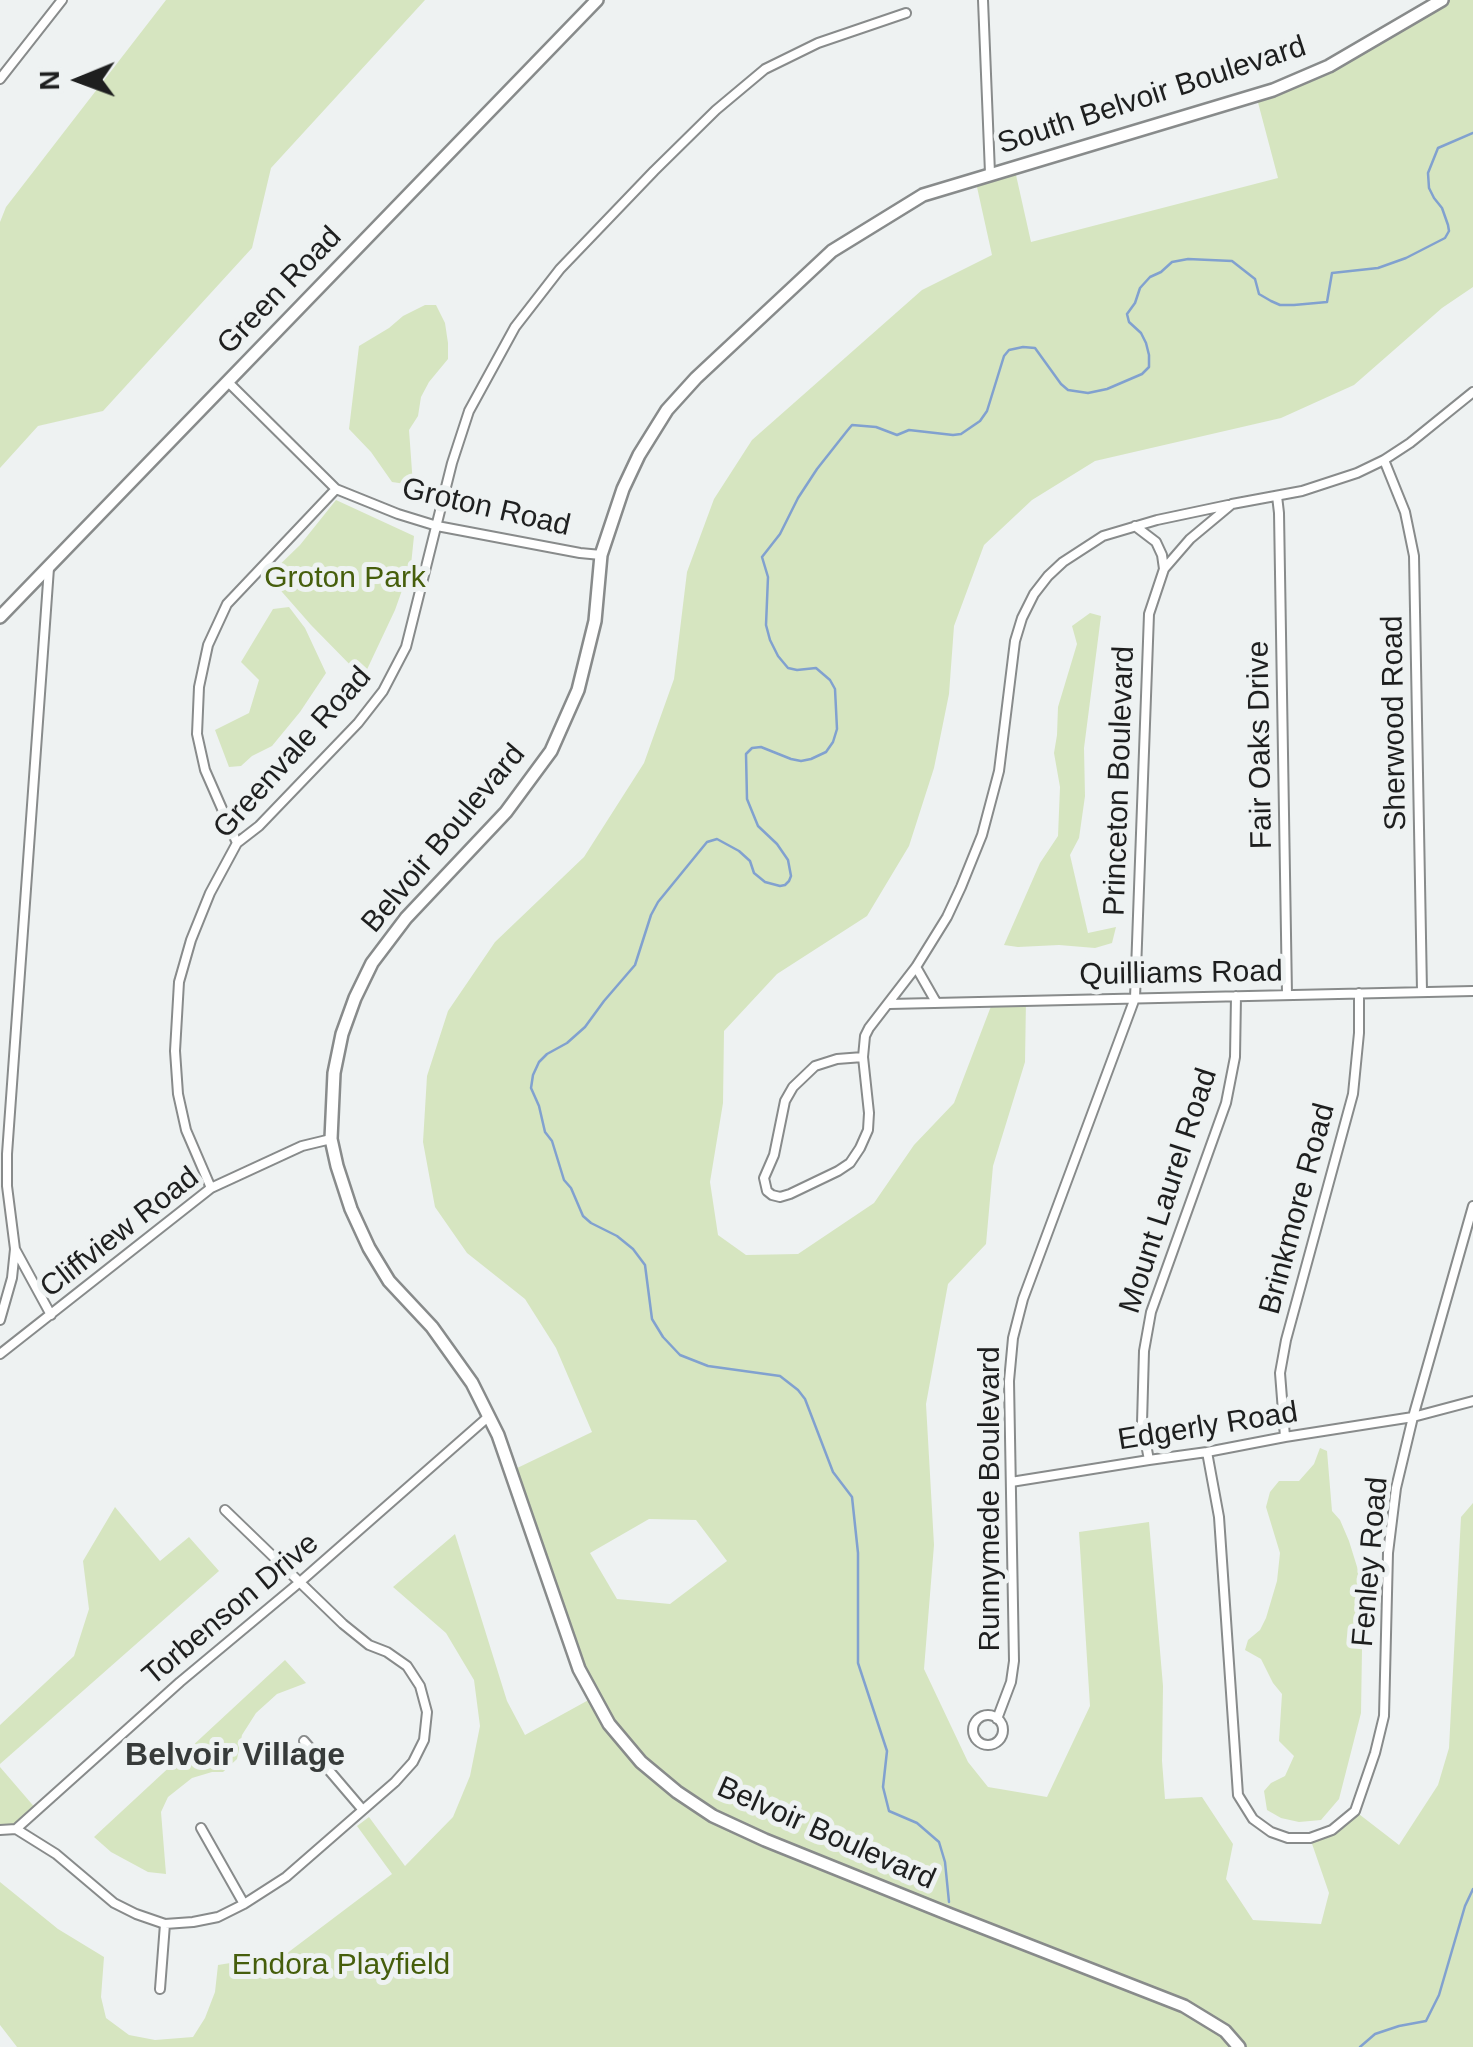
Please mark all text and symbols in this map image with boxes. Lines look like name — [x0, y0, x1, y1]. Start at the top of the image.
street label: South Belvoir Boulevard — [993, 29, 1311, 163]
north arrow — [30, 30, 130, 130]
text: N — [34, 70, 65, 91]
street label: Green Road — [210, 220, 350, 362]
street label: Groton Road — [398, 471, 574, 545]
park label: Groton Park — [264, 561, 426, 597]
street label: Sherwood Road — [1375, 615, 1415, 831]
street label: Fair Oaks Drive — [1241, 641, 1281, 849]
street label: Princeton Boulevard — [1097, 645, 1143, 917]
street label: Greenvale Road — [207, 660, 379, 846]
street label: Belvoir Boulevard — [355, 737, 533, 941]
street label: Quilliams Road — [1079, 954, 1283, 994]
street label: Mount Laurel Road — [1112, 1064, 1226, 1318]
street label: Brinkmore Road — [1253, 1100, 1343, 1318]
street label: Cliffview Road — [34, 1160, 206, 1306]
street label: Runnymede Boulevard — [973, 1346, 1009, 1652]
street label: Edgerly Road — [1115, 1395, 1301, 1459]
street label: Fenley Road — [1346, 1476, 1396, 1648]
street label: Torbenson Drive — [136, 1526, 326, 1694]
district label: Belvoir Village — [125, 1737, 345, 1775]
street label: Belvoir Boulevard — [711, 1770, 941, 1898]
park label: Endora Playfield — [232, 1948, 450, 1984]

